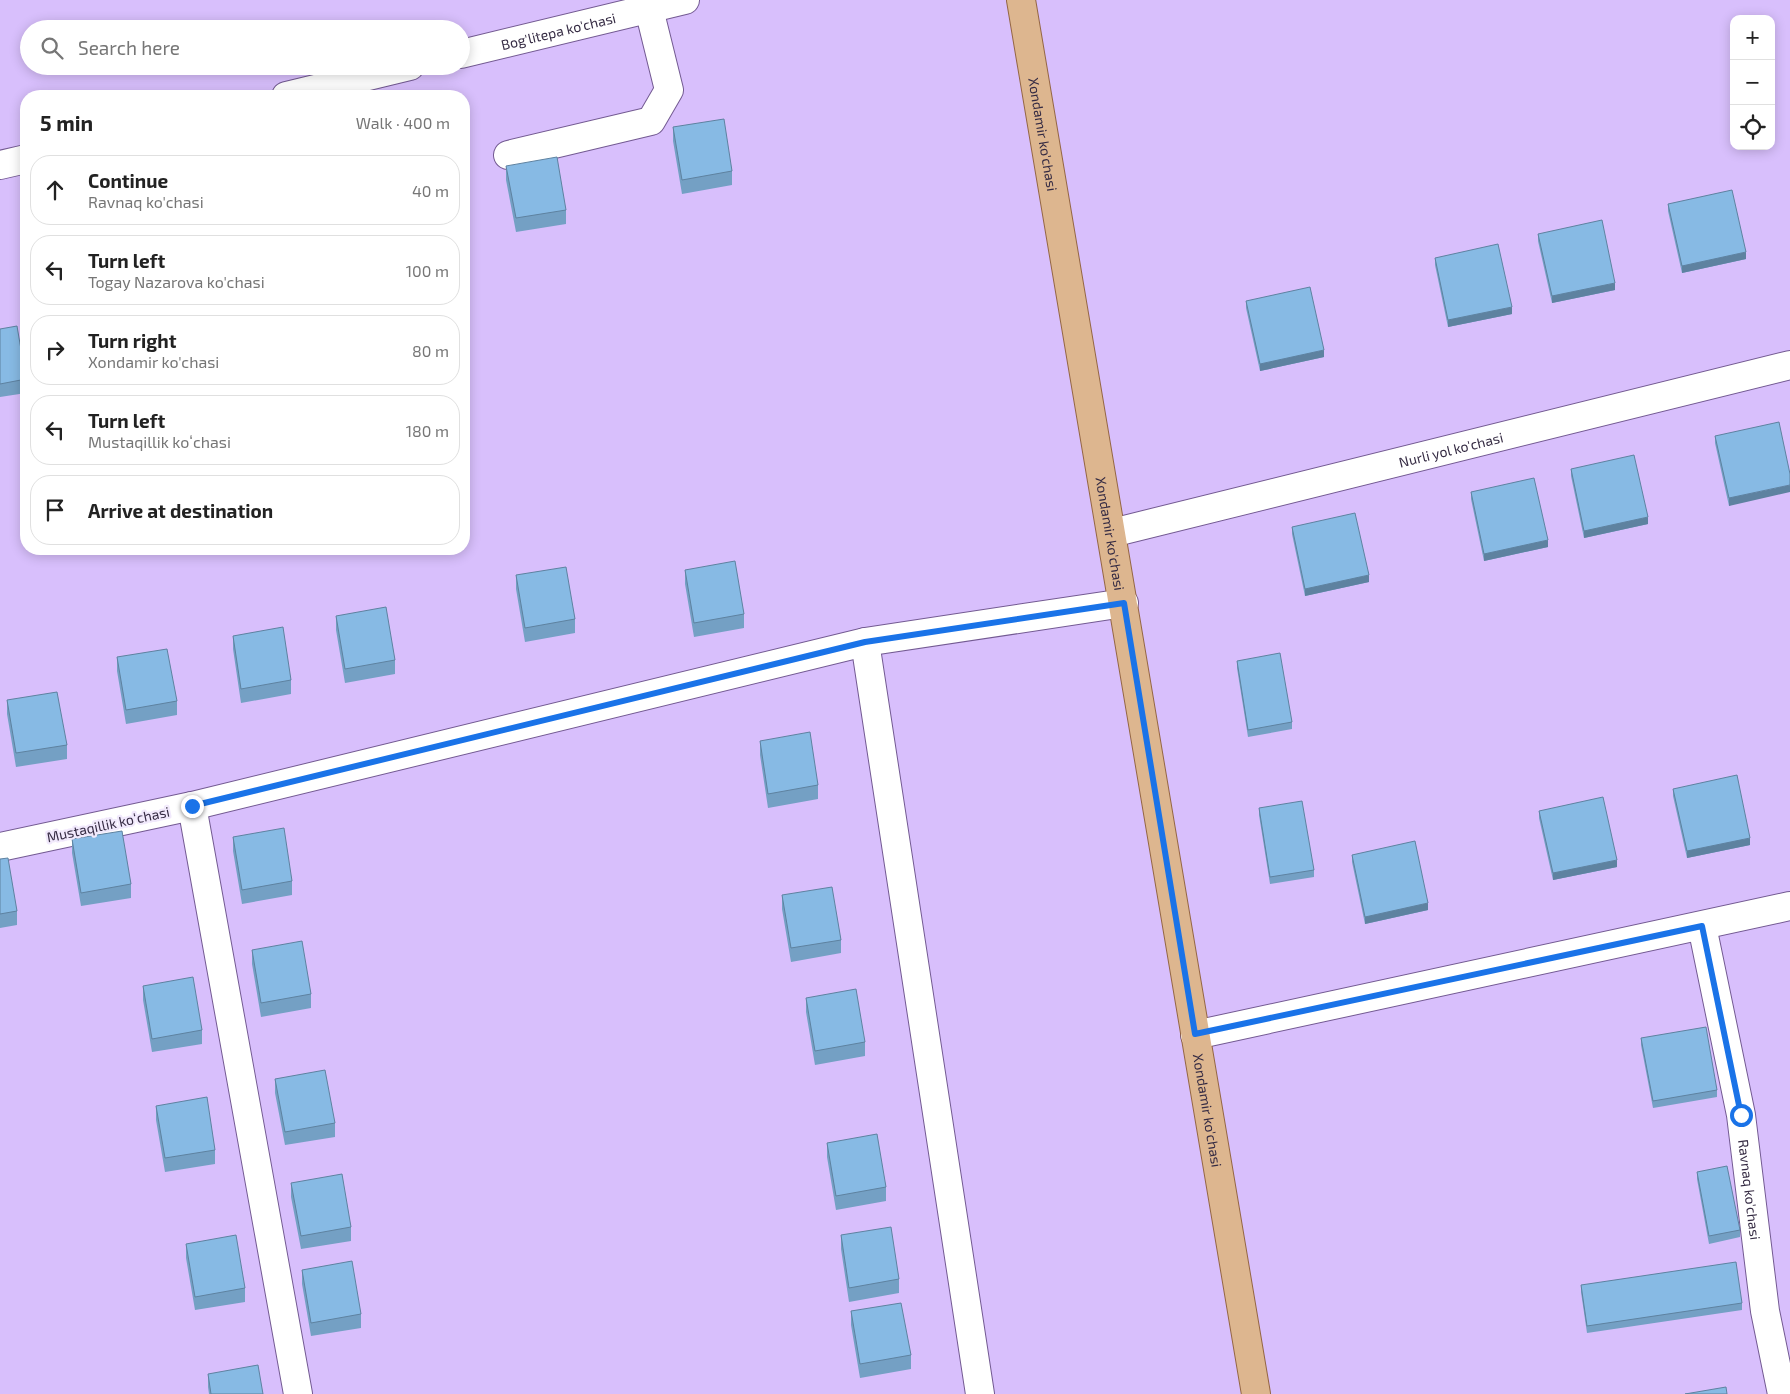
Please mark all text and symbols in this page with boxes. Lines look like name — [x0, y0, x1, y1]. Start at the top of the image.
street label: Bog'litepa ko'chasi — [499, 9, 617, 53]
map controls — [1730, 15, 1775, 150]
button: + — [1730, 15, 1775, 60]
search box — [20, 20, 470, 75]
icon: search — [38, 34, 66, 62]
text: Search here — [78, 36, 180, 59]
button: − — [1730, 60, 1775, 105]
street label: Xondamir ko'chasi — [1026, 76, 1062, 192]
button: locate — [1730, 105, 1775, 150]
text: 5 min — [40, 110, 93, 135]
text: Walk · 400 m — [356, 113, 450, 132]
text: Continue — [88, 169, 168, 192]
icon: ahead — [41, 176, 69, 204]
text: 40 m — [412, 181, 449, 200]
text: Ravnaq ko'chasi — [88, 192, 204, 211]
text: Turn left — [88, 249, 165, 272]
icon: left — [41, 256, 69, 284]
text: 100 m — [406, 261, 449, 280]
text: Togay Nazarova ko'chasi — [88, 272, 265, 291]
text: Turn right — [88, 329, 176, 352]
icon: right — [41, 336, 69, 364]
text: 80 m — [412, 341, 449, 360]
text: Xondamir ko'chasi — [88, 352, 219, 371]
text: Turn left — [88, 409, 165, 432]
icon: left — [41, 416, 69, 444]
text: 180 m — [406, 421, 449, 440]
street label: Nurli yol ko'chasi — [1397, 428, 1505, 470]
text: Mustaqillik koʻchasi — [88, 432, 231, 451]
street label: Xondamir ko'chasi — [1093, 475, 1129, 592]
icon: arrive — [41, 496, 69, 524]
text: Arrive at destination — [88, 499, 273, 522]
route end — [181, 795, 204, 818]
street label: Mustaqillik koʻchasi — [45, 803, 171, 845]
street label: Xondamir ko'chasi — [1190, 1052, 1226, 1168]
route start — [1730, 1104, 1753, 1127]
street label: Ravnaq ko'chasi — [1736, 1138, 1765, 1241]

